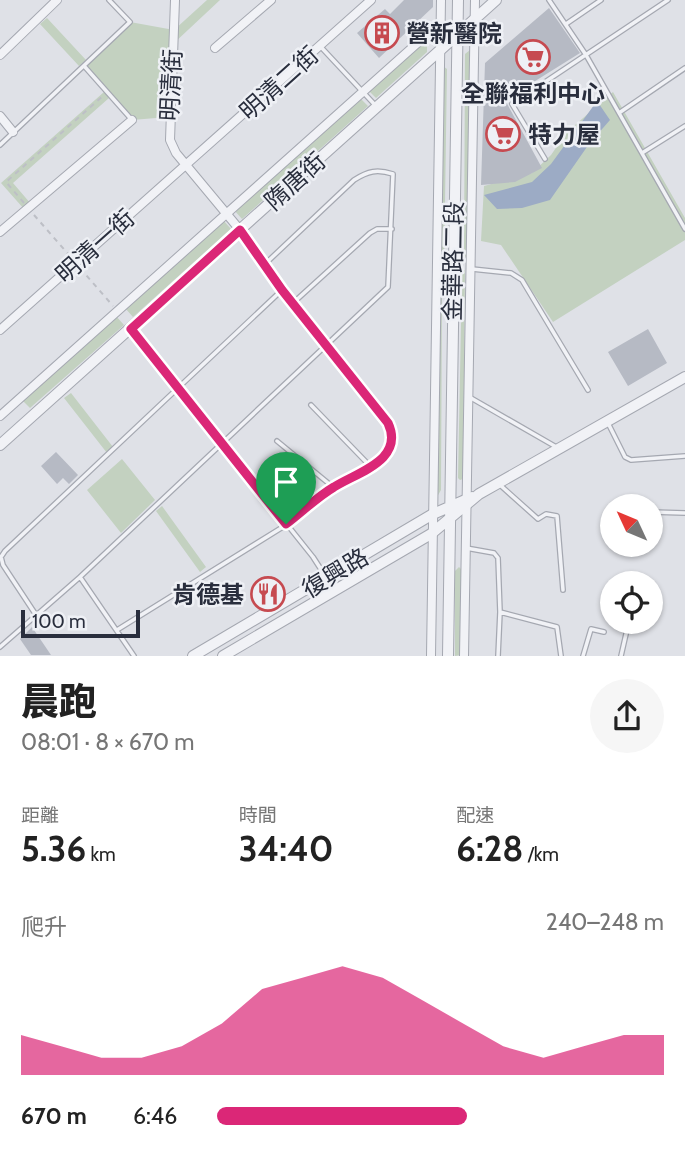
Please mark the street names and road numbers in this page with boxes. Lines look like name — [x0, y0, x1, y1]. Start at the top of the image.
street label: 明清二街 — [234, 40, 324, 126]
street label: 明清街 — [155, 48, 187, 122]
street label: 隋唐街 — [259, 146, 331, 216]
street label: 金華路二段 — [437, 201, 469, 321]
street label: 明清一街 — [50, 203, 140, 289]
street label: 復興路 — [297, 542, 373, 604]

